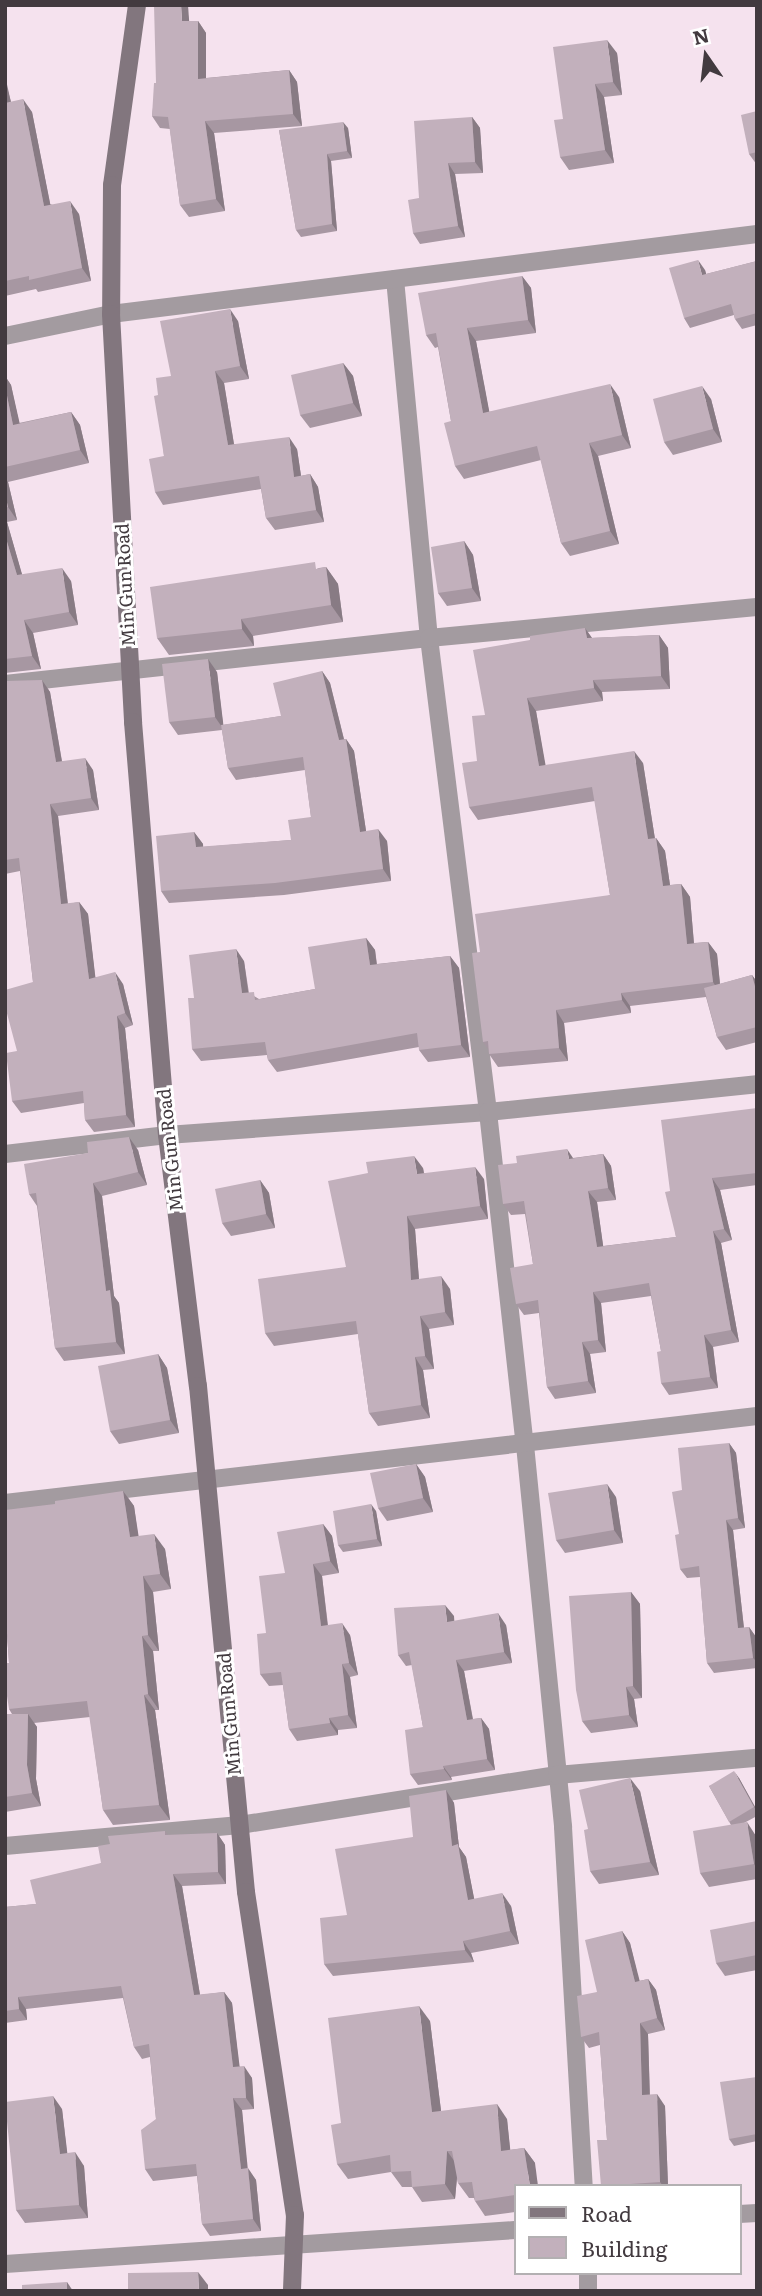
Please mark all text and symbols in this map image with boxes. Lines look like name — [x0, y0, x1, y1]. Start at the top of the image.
text: N — [690, 20, 712, 51]
north arrow — [671, 21, 741, 91]
street label: Min Gun Road — [111, 523, 139, 647]
street label: Min Gun Road — [153, 1087, 187, 1213]
street label: Min Gun Road — [213, 1652, 245, 1776]
legend — [514, 2184, 741, 2275]
text: Road — [581, 2197, 632, 2228]
text: Building — [581, 2232, 667, 2263]

